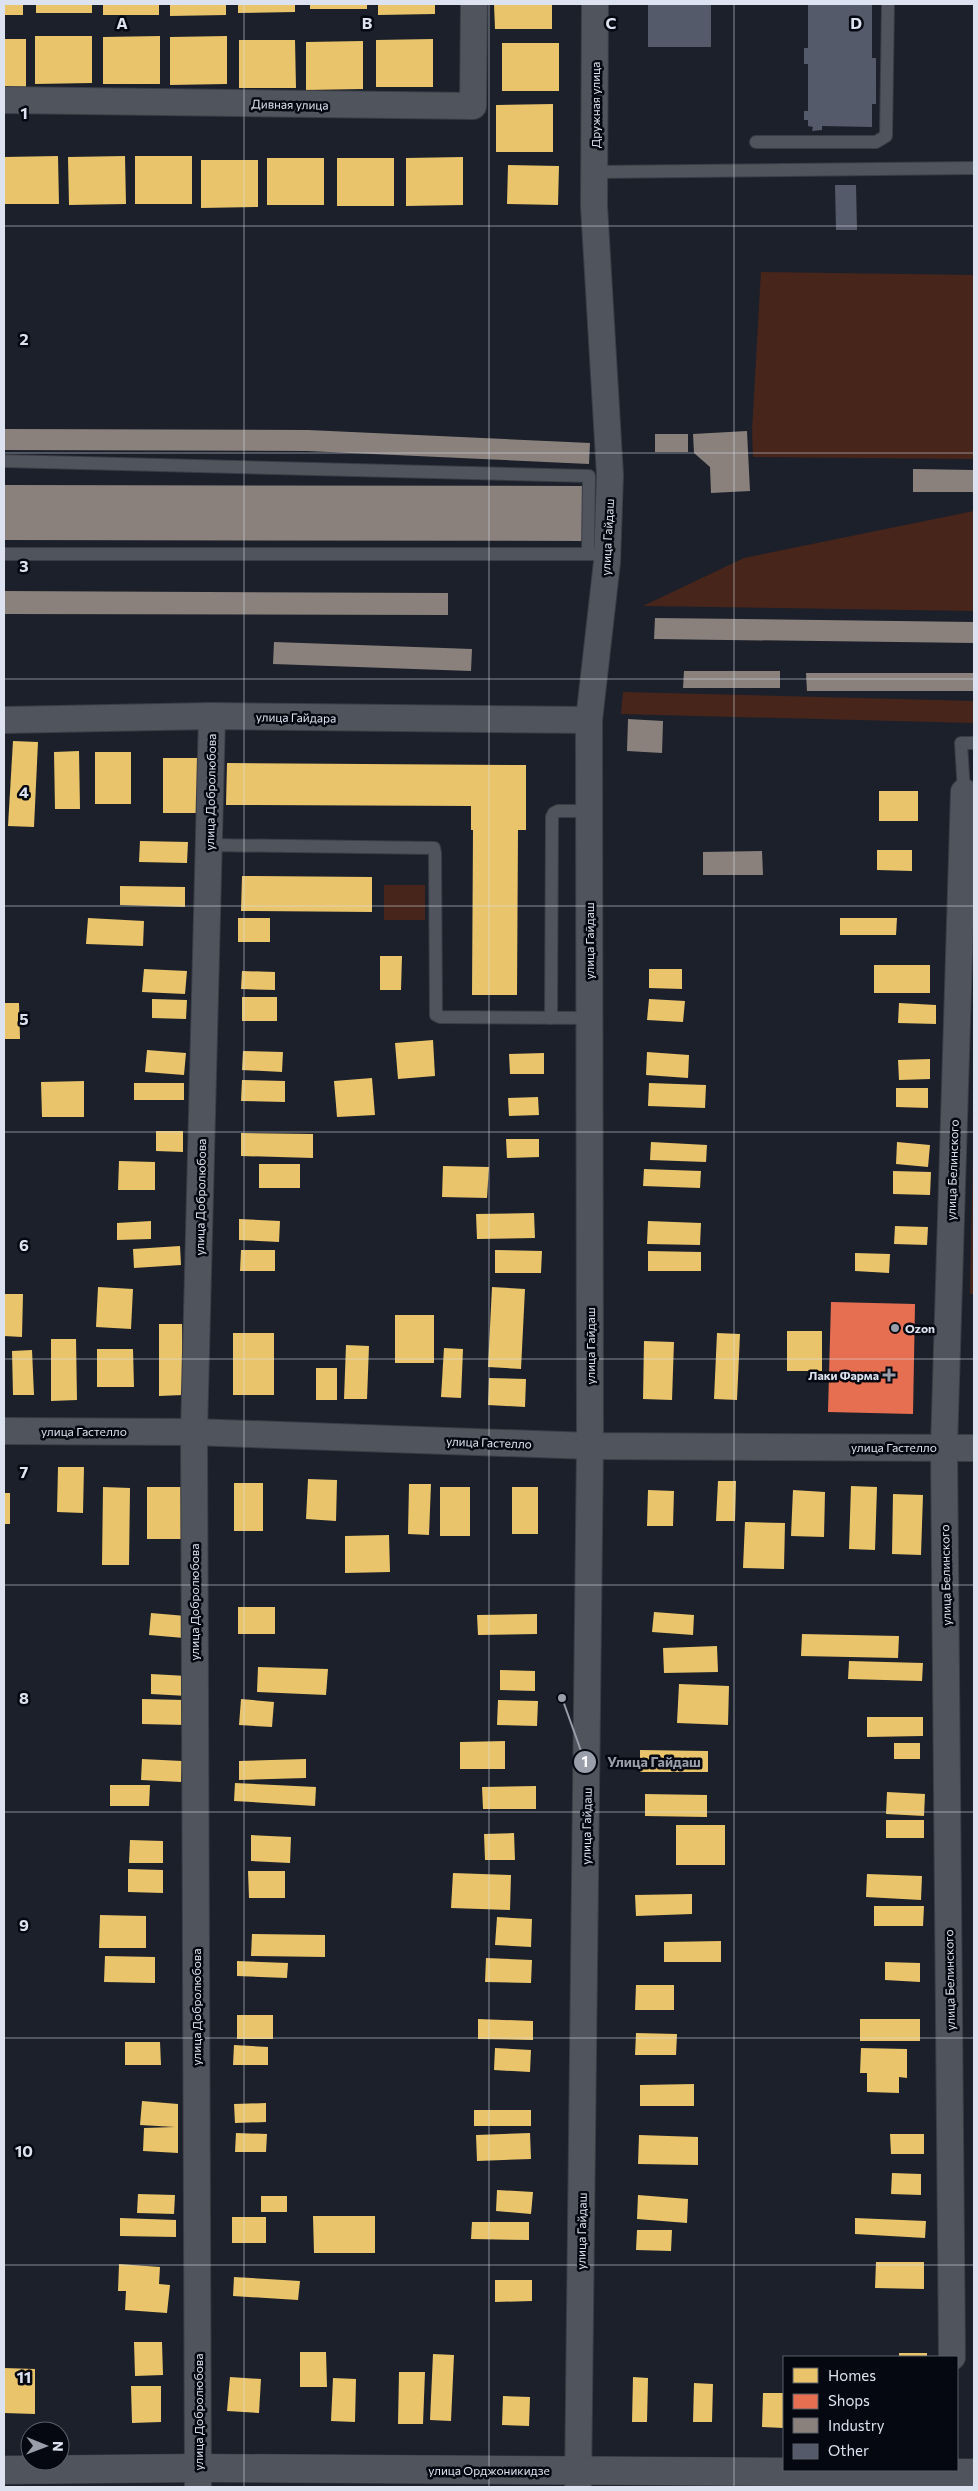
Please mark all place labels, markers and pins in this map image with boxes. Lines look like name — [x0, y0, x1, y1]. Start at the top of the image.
place label: Ozon — [905, 1321, 935, 1335]
marker: Ozon — [889, 1322, 901, 1334]
place label: Лаки Фарма — [808, 1368, 879, 1382]
marker: Лаки Фарма — [883, 1369, 895, 1381]
callout: Улица Гайдаш — [573, 1748, 711, 1777]

